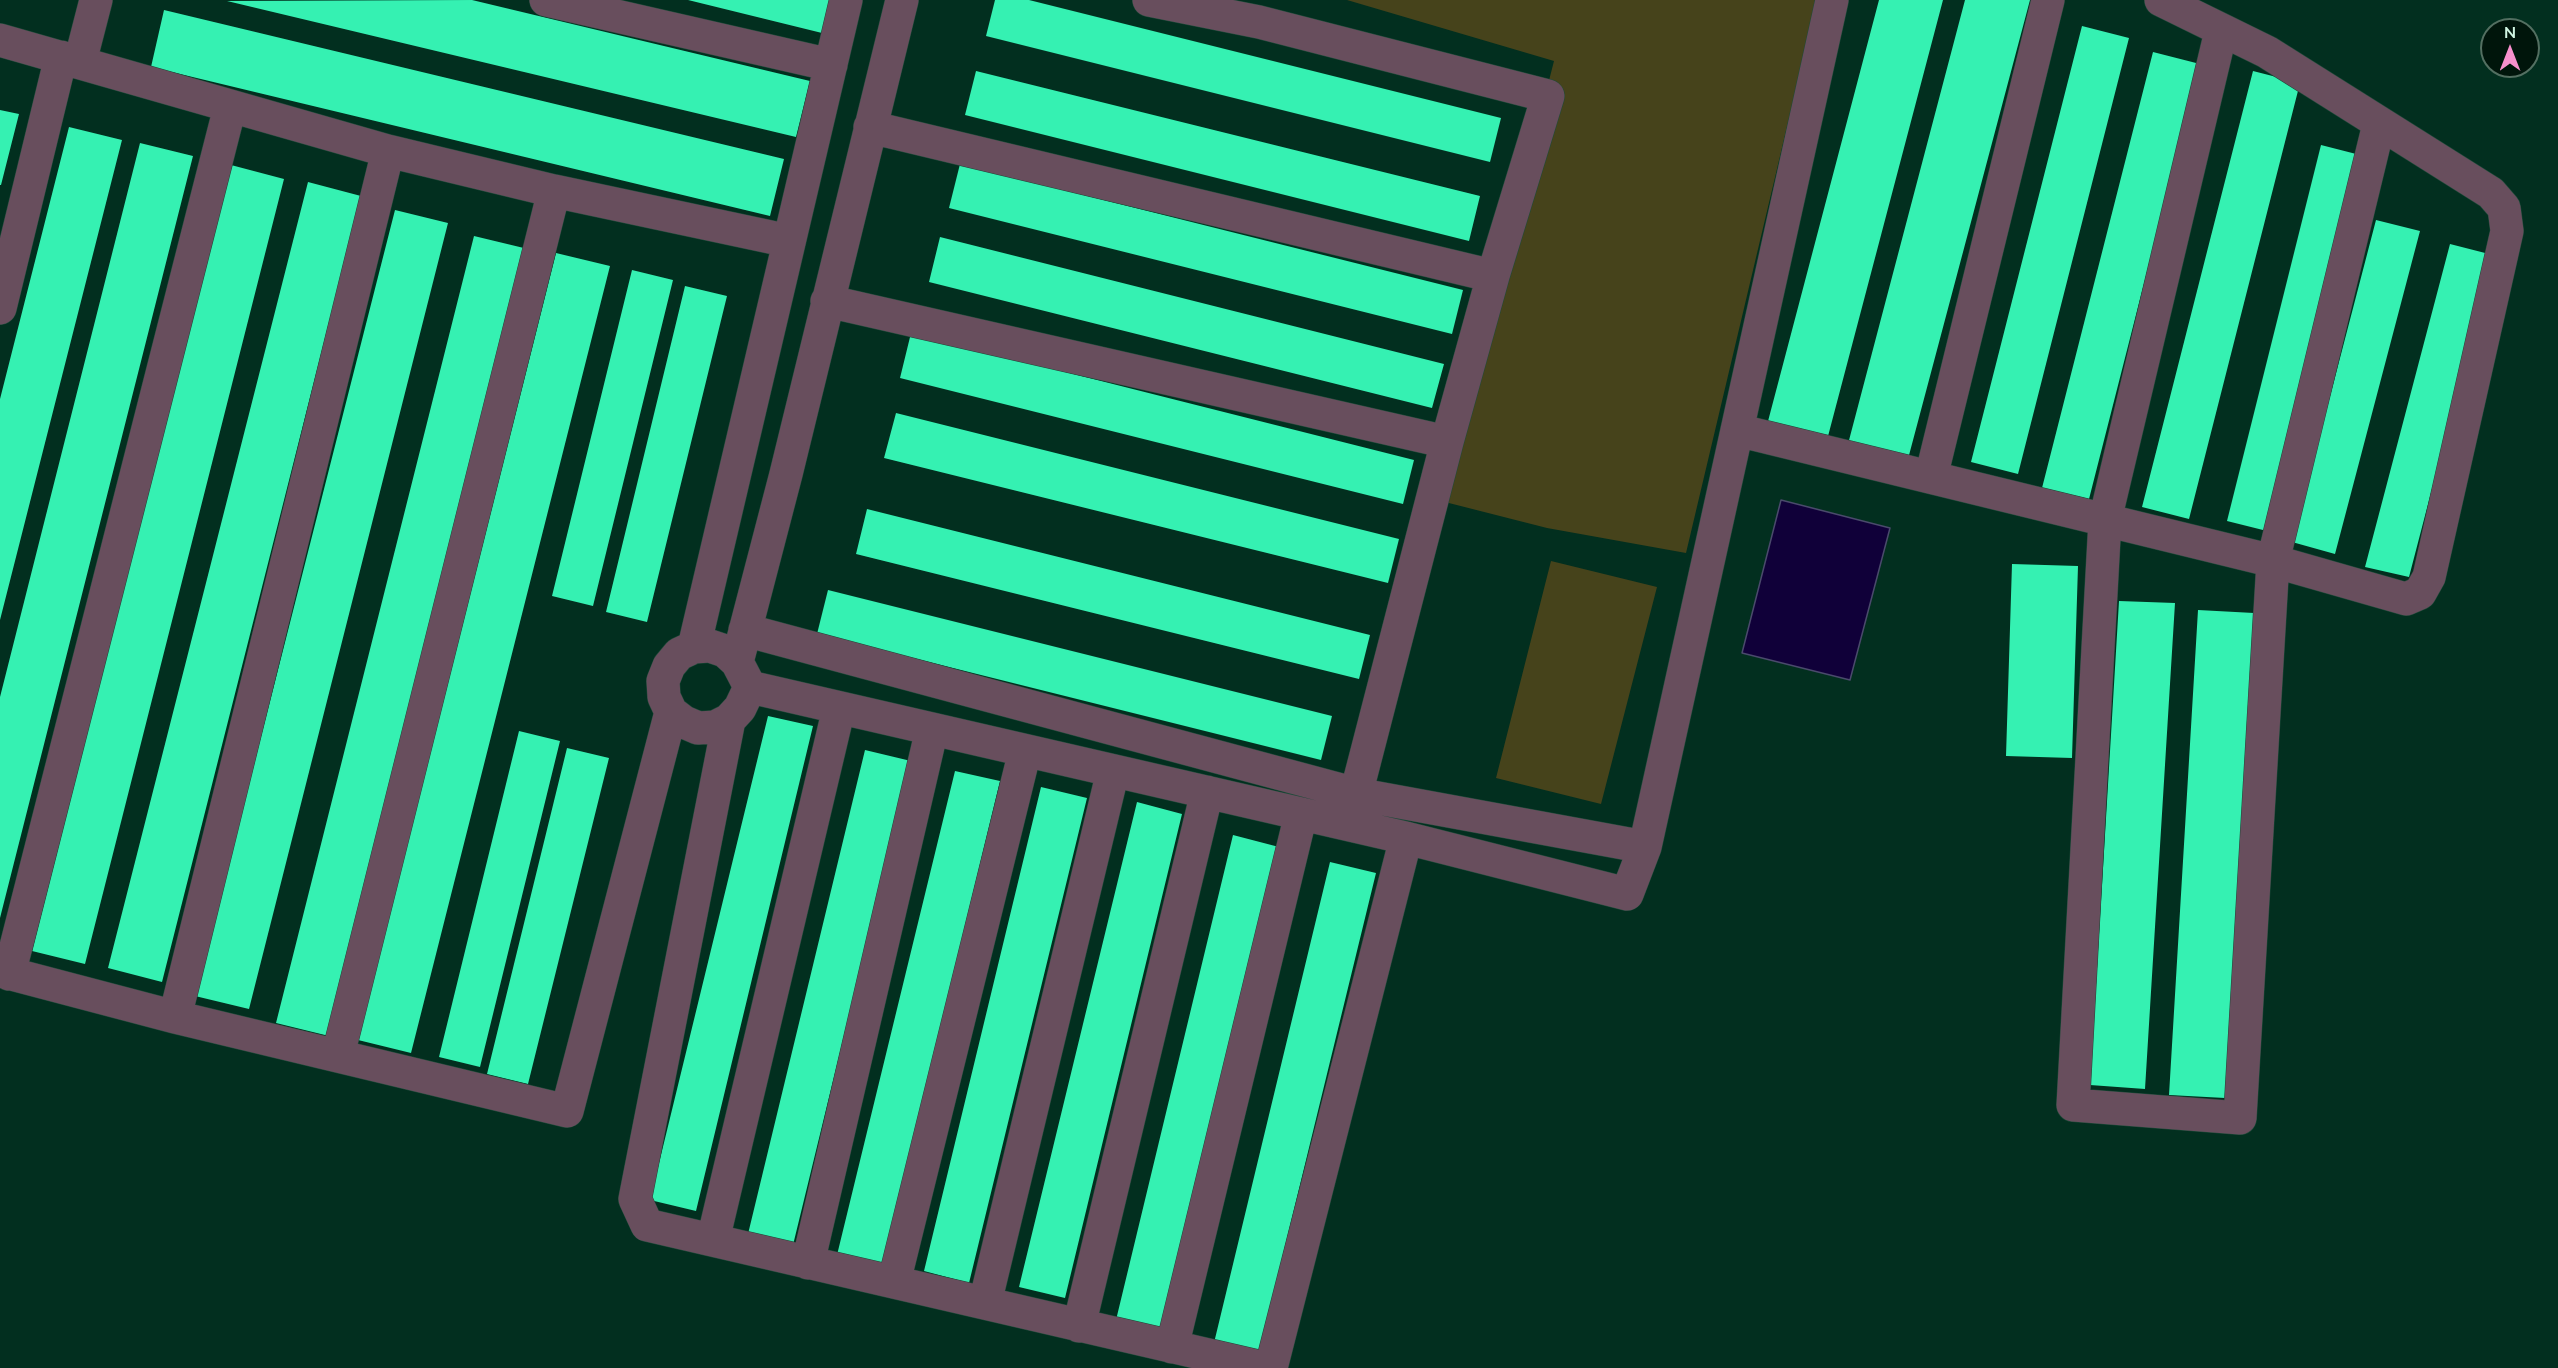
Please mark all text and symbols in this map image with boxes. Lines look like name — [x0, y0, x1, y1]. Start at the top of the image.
north arrow — [2480, 18, 2540, 78]
text: N — [2504, 22, 2516, 42]

